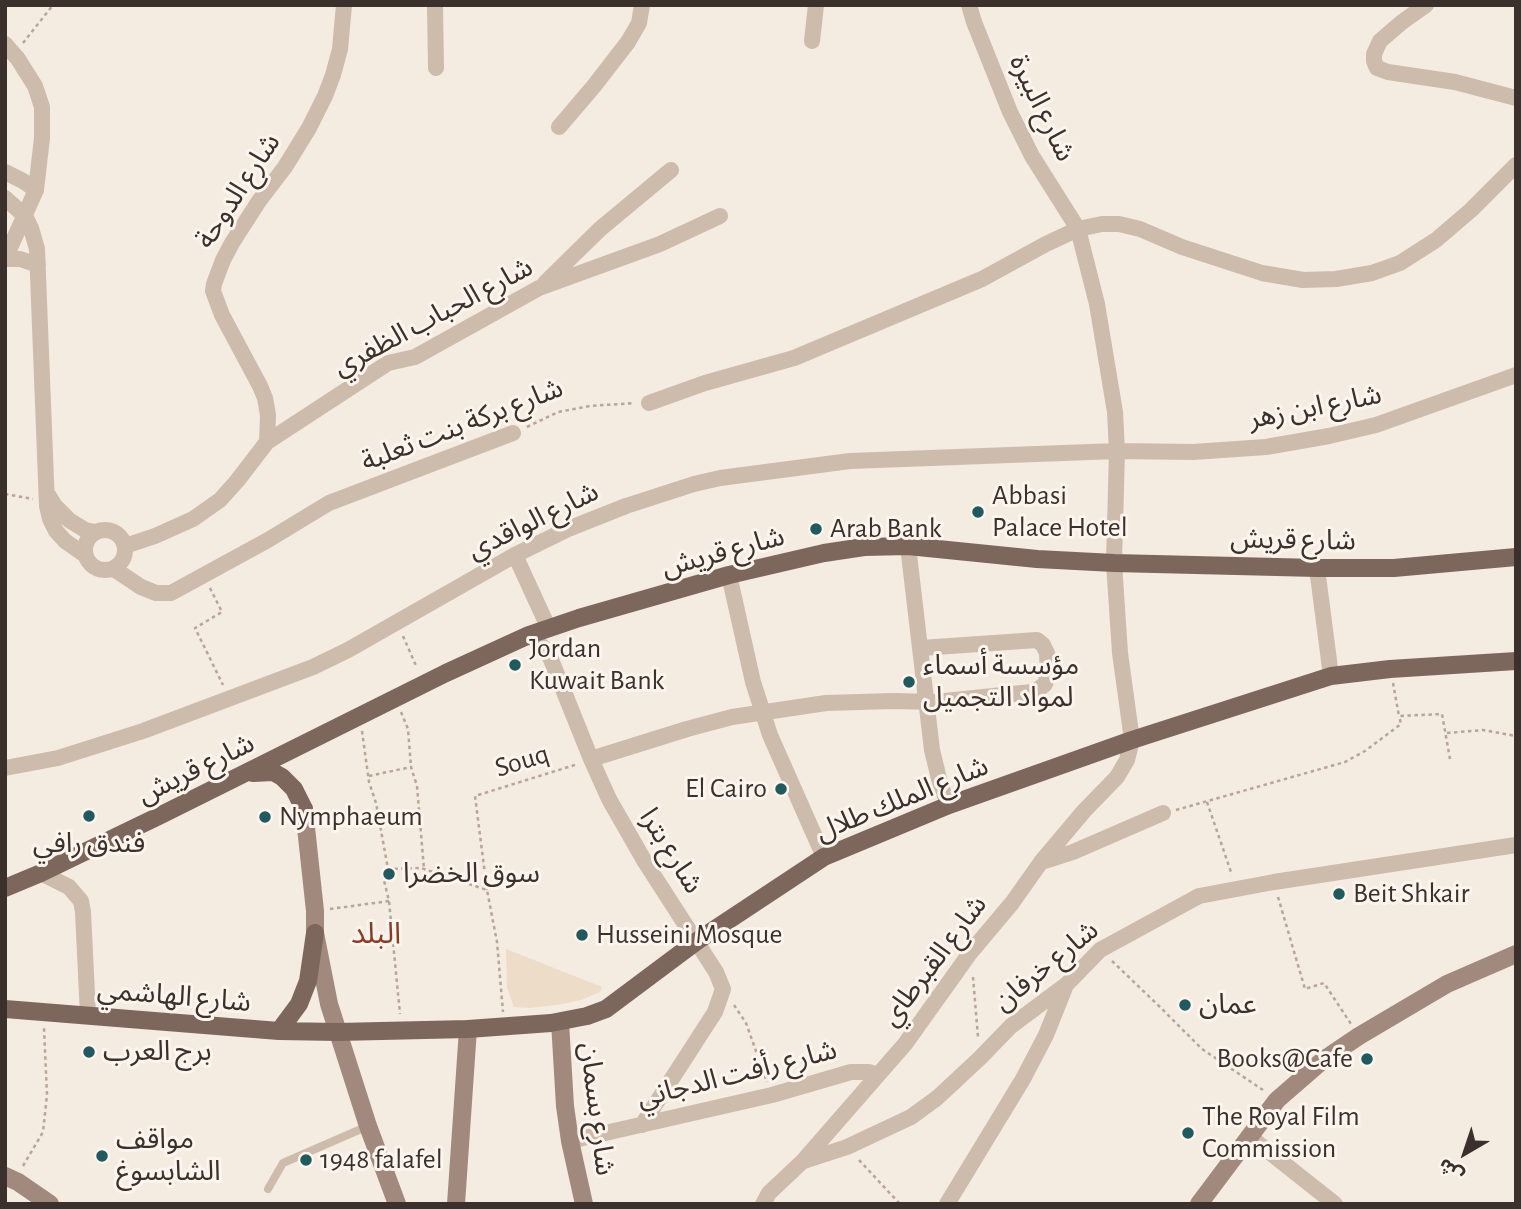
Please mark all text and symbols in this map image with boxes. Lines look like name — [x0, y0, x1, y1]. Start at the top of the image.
street label: شارع البيرة — [1002, 49, 1082, 167]
street label: شارع الدوحة — [188, 127, 288, 255]
street label: شارع الحباب الظفري — [327, 250, 539, 384]
street label: شارع بركة بنت ثعلبة — [356, 371, 568, 479]
street label: شارع ابن زهر — [1246, 378, 1384, 436]
street label: شارع الواقدي — [462, 475, 604, 567]
place label: Abbasi Palace Hotel — [992, 479, 1128, 545]
marker: Abbasi Palace Hotel — [970, 504, 986, 520]
place label: Arab Bank — [830, 512, 942, 546]
street label: شارع قريش — [658, 519, 788, 585]
marker: Arab Bank — [808, 521, 824, 537]
street label: شارع قريش — [1230, 522, 1356, 558]
place label: Jordan Kuwait Bank — [529, 632, 664, 698]
place label: مؤسسة أسماء لمواد التجميل — [923, 649, 1079, 715]
marker: Jordan Kuwait Bank — [507, 657, 523, 673]
marker: مؤسسة أسماء لمواد التجميل — [901, 674, 917, 690]
street label: شارع قريش — [132, 726, 260, 812]
street label: Souq — [491, 737, 553, 785]
street label: شارع الملك طلال — [811, 749, 993, 849]
place label: El Cairo — [685, 772, 767, 806]
marker: El Cairo — [773, 781, 789, 797]
place label: Nymphaeum — [279, 800, 423, 834]
street label: شارع بترا — [632, 802, 710, 900]
marker: فندق رافي — [81, 808, 97, 824]
marker: Nymphaeum — [257, 809, 273, 825]
place label: فندق رافي — [33, 827, 145, 861]
place label: سوق الخضرا — [403, 857, 540, 891]
marker: سوق الخضرا — [381, 866, 397, 882]
place label: Beit Shkair — [1353, 877, 1469, 911]
marker: Beit Shkair — [1331, 886, 1347, 902]
street label: شارع القبرطاي — [874, 889, 994, 1033]
street label: شارع خرفان — [987, 913, 1105, 1019]
district label: البلد — [351, 916, 401, 952]
place label: Husseini Mosque — [596, 918, 782, 952]
marker: Husseini Mosque — [574, 927, 590, 943]
street label: شارع الهاشمي — [96, 973, 252, 1019]
place label: عمان — [1199, 988, 1257, 1022]
marker: عمان — [1177, 997, 1193, 1013]
street label: شارع رأفت الدجاني — [634, 1033, 840, 1115]
place label: برج العرب — [103, 1035, 212, 1069]
street label: شارع بسمان — [572, 1040, 622, 1178]
place label: Books@Cafe — [1216, 1042, 1353, 1076]
marker: برج العرب — [81, 1044, 97, 1060]
marker: Books@Cafe — [1359, 1051, 1375, 1067]
place label: The Royal Film Commission — [1202, 1100, 1360, 1166]
north arrow — [1430, 1118, 1500, 1188]
place label: مواقف الشابسوغ — [116, 1123, 221, 1189]
marker: The Royal Film Commission — [1180, 1125, 1196, 1141]
place label: 1948 falafel — [320, 1143, 443, 1177]
marker: مواقف الشابسوغ — [94, 1148, 110, 1164]
marker: 1948 falafel — [298, 1152, 314, 1168]
text: ش — [1435, 1154, 1468, 1185]

